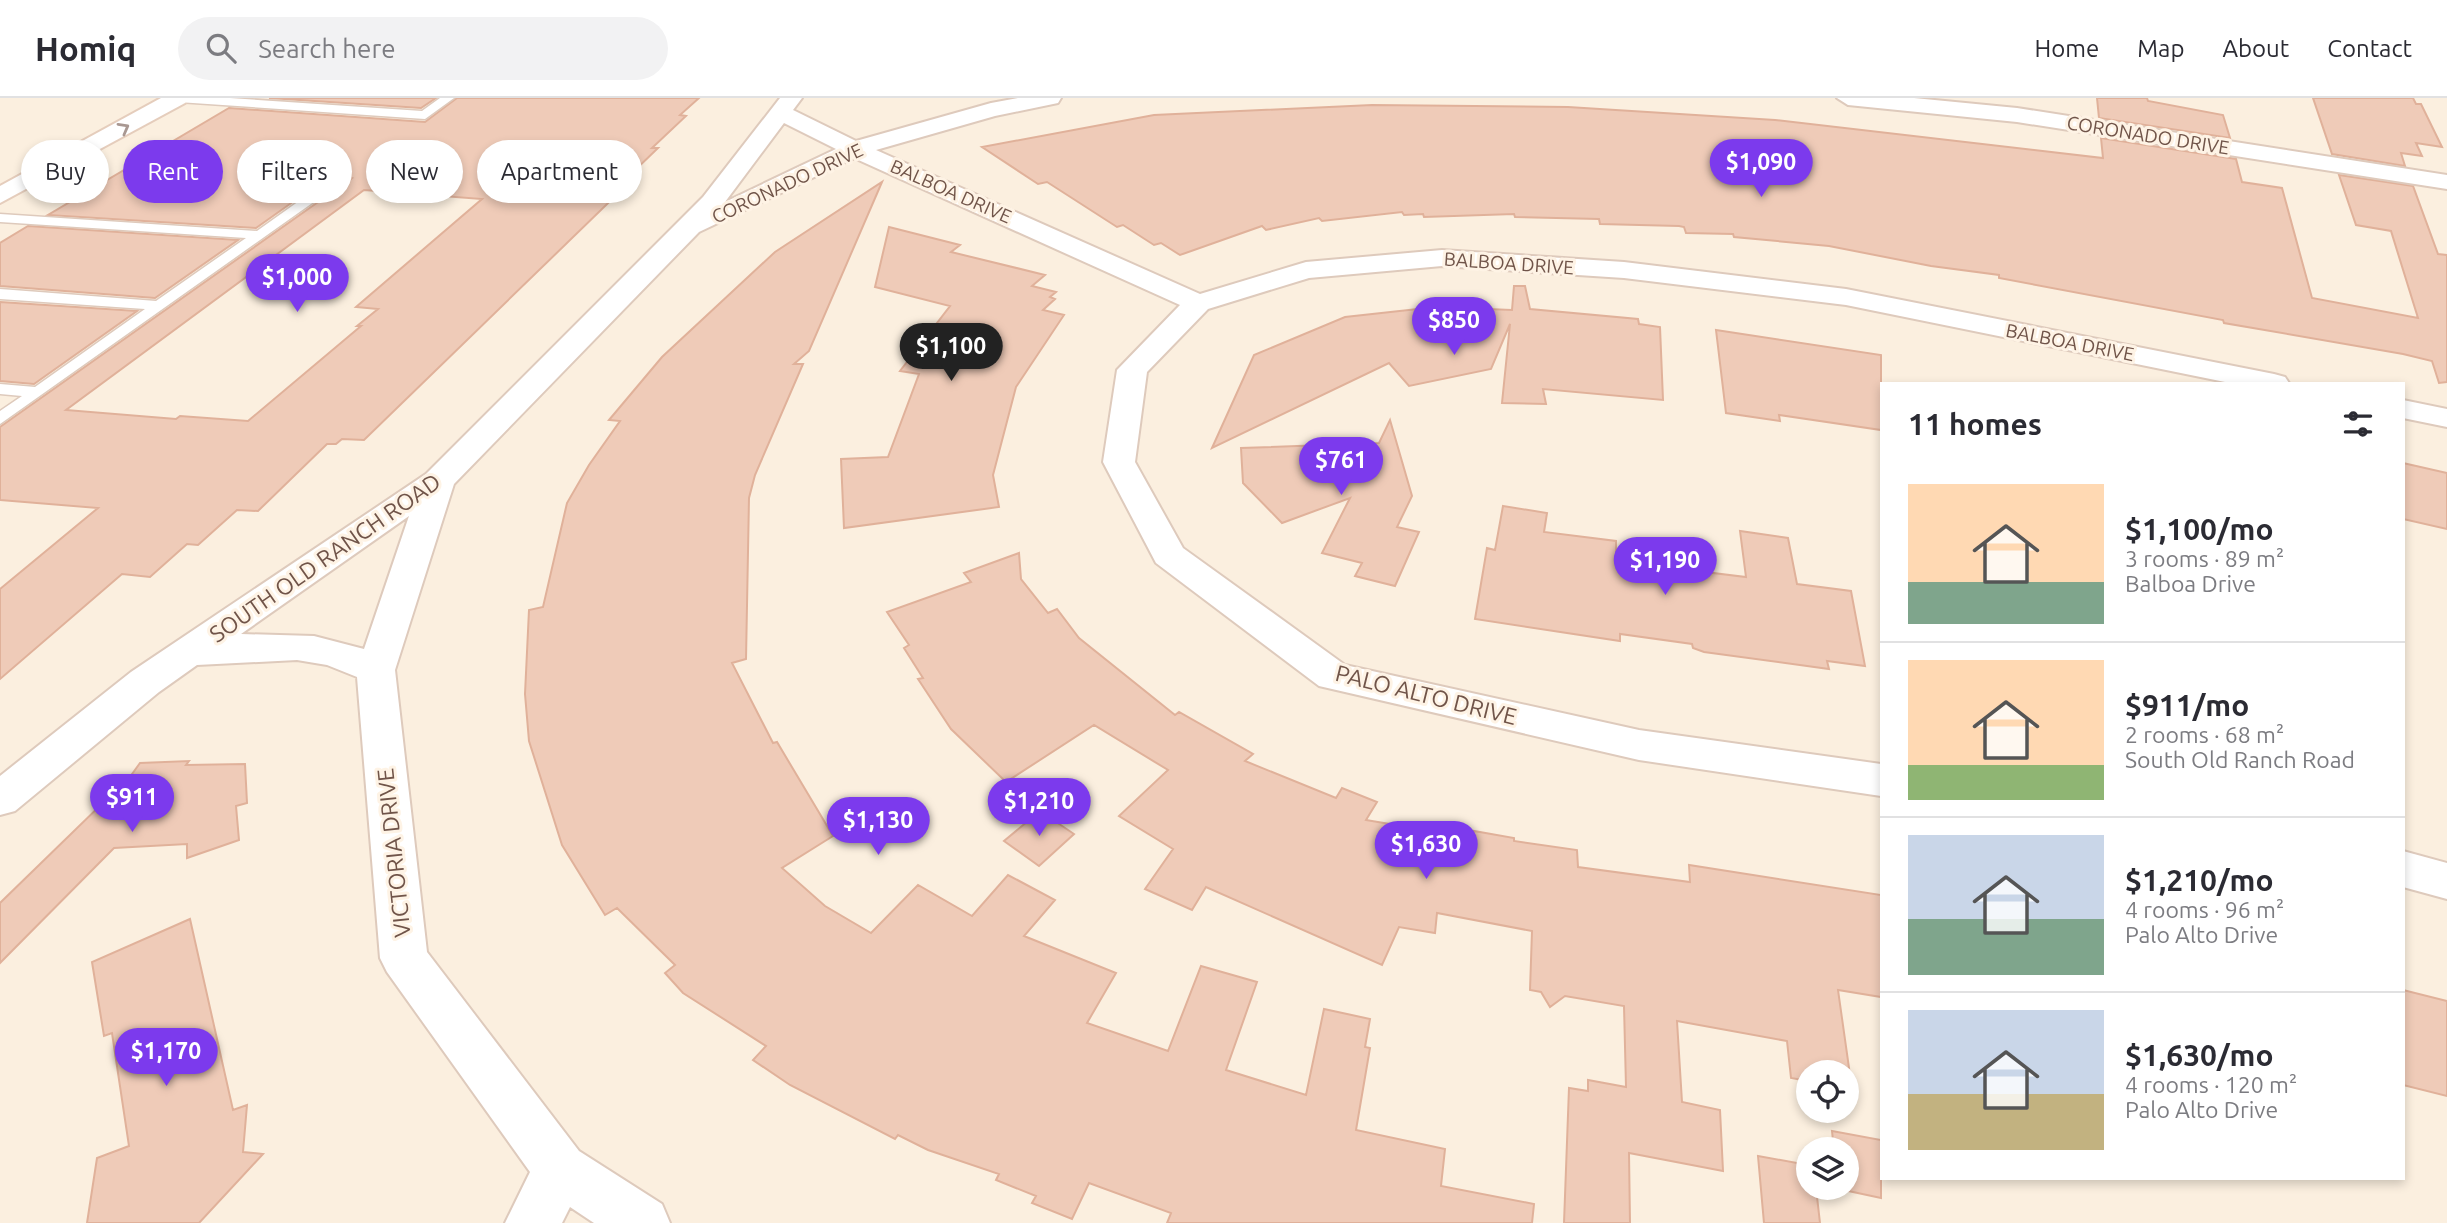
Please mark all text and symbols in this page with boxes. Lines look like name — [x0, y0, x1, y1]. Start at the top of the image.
search box — [178, 17, 668, 80]
icon: search — [202, 29, 240, 67]
text: Homiq — [35, 30, 136, 67]
text: Search here — [258, 34, 396, 63]
text: Home — [2034, 35, 2099, 62]
text: Map — [2137, 35, 2184, 62]
text: About — [2222, 35, 2289, 62]
text: Contact — [2327, 35, 2412, 62]
street label: CORONADO DRIVE — [2065, 111, 2231, 159]
one-way arrow — [117, 123, 129, 136]
street label: CORONADO DRIVE — [708, 138, 866, 228]
chip: Buy — [21, 140, 109, 203]
chip: Rent — [123, 140, 223, 203]
chip: Filters — [237, 140, 352, 203]
chip: New — [366, 140, 463, 203]
chip: Apartment — [477, 140, 642, 203]
pin: $1,090 — [1704, 140, 1818, 199]
text: $1,090 — [1726, 149, 1796, 174]
street label: BALBOA DRIVE — [887, 154, 1015, 228]
street label: BALBOA DRIVE — [1443, 247, 1575, 279]
pin: $1,000 — [240, 254, 354, 314]
text: $1,000 — [262, 264, 332, 289]
pin: $850 — [1413, 298, 1495, 357]
text: $850 — [1428, 307, 1480, 332]
street label: BALBOA DRIVE — [2004, 319, 2136, 365]
pin: $1,100 — [894, 324, 1008, 383]
text: $1,100 — [916, 333, 986, 358]
icon: filters — [2339, 405, 2377, 443]
text: 11 homes — [1908, 407, 2042, 441]
pin: $761 — [1300, 438, 1382, 497]
text: $761 — [1315, 447, 1367, 472]
street label: SOUTH OLD RANCH ROAD — [205, 468, 445, 647]
icon: home — [1964, 512, 2048, 596]
text: $1,100/mo — [2125, 512, 2274, 546]
pin: $1,190 — [1608, 538, 1722, 597]
text: 3 rooms · 89 m² — [2125, 546, 2284, 571]
text: $1,190 — [1630, 547, 1700, 572]
text: Balboa Drive — [2125, 571, 2256, 596]
street label: PALO ALTO DRIVE — [1333, 660, 1519, 729]
icon: home — [1964, 688, 2048, 772]
text: $911/mo — [2125, 688, 2249, 722]
text: 2 rooms · 68 m² — [2125, 722, 2284, 747]
text: South Old Ranch Road — [2125, 747, 2355, 772]
street label: VICTORIA DRIVE — [372, 767, 415, 939]
pin: $911 — [91, 774, 173, 834]
pin: $1,210 — [982, 778, 1096, 838]
text: $911 — [106, 784, 158, 809]
text: $1,210 — [1004, 788, 1074, 813]
pin: $1,130 — [821, 798, 935, 857]
text: $1,130 — [843, 807, 913, 832]
pin: $1,630 — [1369, 822, 1483, 881]
text: $1,630 — [1391, 831, 1461, 856]
icon: home — [1964, 863, 2048, 947]
text: $1,210/mo — [2125, 863, 2274, 897]
text: 4 rooms · 96 m² — [2125, 897, 2284, 922]
text: Palo Alto Drive — [2125, 922, 2278, 947]
pin: $1,170 — [109, 1028, 223, 1088]
text: $1,170 — [131, 1038, 201, 1063]
icon: home — [1964, 1038, 2048, 1122]
text: $1,630/mo — [2125, 1038, 2274, 1072]
map controls — [1796, 1060, 1859, 1200]
button: locate — [1796, 1060, 1859, 1123]
text: 4 rooms · 120 m² — [2125, 1072, 2297, 1097]
text: Palo Alto Drive — [2125, 1097, 2278, 1122]
button: layers — [1796, 1137, 1859, 1200]

